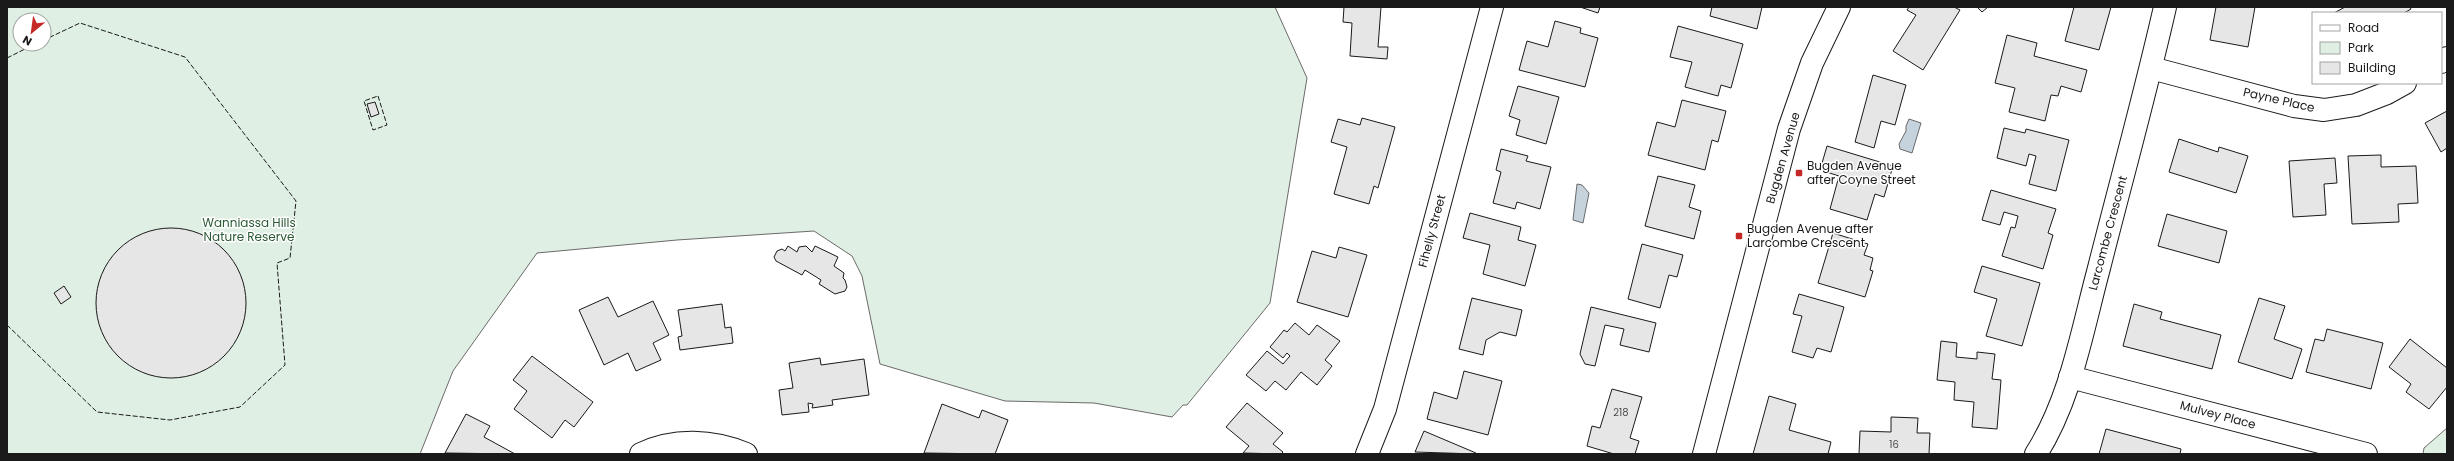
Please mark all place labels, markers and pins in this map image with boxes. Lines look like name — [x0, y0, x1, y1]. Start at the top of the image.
place label: Bugden Avenue after Coyne Street — [1807, 157, 1916, 188]
marker: Bugden Avenue after Coyne Street — [1794, 168, 1804, 178]
place label: Bugden Avenue after Larcombe Crescent — [1747, 220, 1874, 251]
marker: Bugden Avenue after Larcombe Crescent — [1734, 231, 1744, 241]

